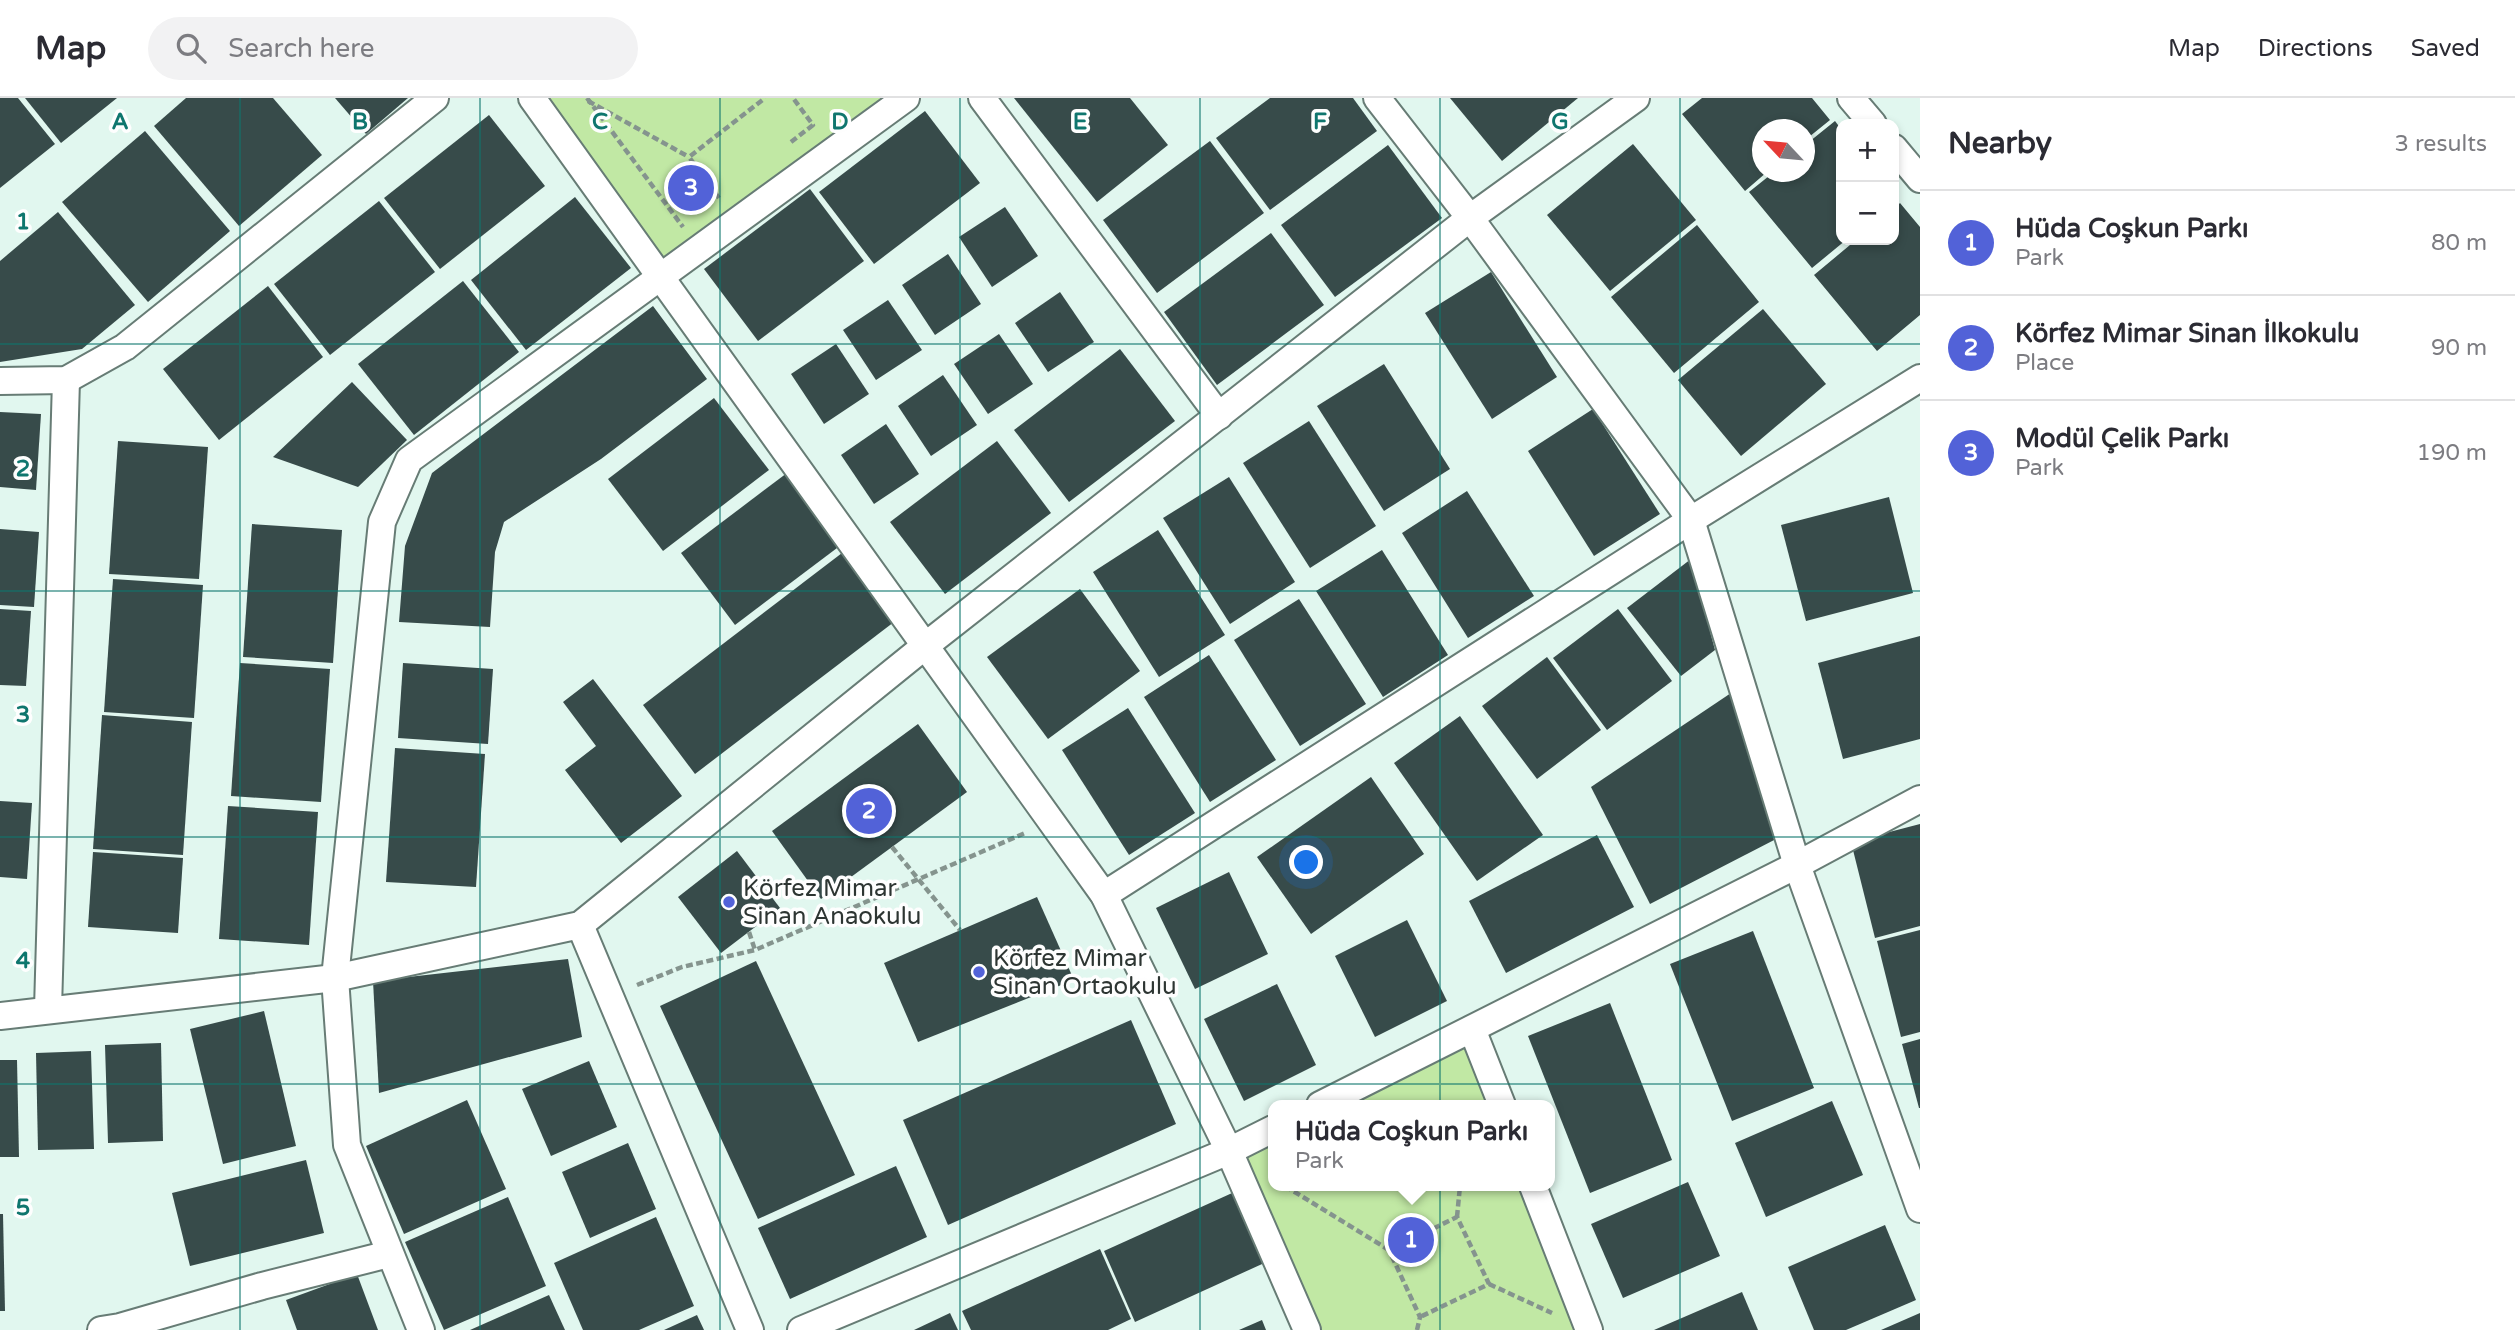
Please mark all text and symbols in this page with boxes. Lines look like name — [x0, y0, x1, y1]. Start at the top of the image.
search box — [148, 17, 638, 80]
text: Map — [35, 29, 106, 68]
icon: search — [172, 29, 210, 67]
text: Search here — [228, 33, 374, 64]
text: Map — [2168, 34, 2220, 63]
text: Directions — [2258, 34, 2373, 63]
text: Saved — [2411, 34, 2480, 63]
text: A — [111, 108, 129, 136]
text: B — [352, 108, 368, 136]
text: C — [592, 108, 608, 136]
text: D — [831, 108, 849, 136]
text: E — [1073, 108, 1087, 136]
text: F — [1313, 108, 1327, 136]
text: G — [1551, 108, 1569, 136]
north arrow — [1752, 119, 1815, 182]
map controls — [1836, 119, 1899, 245]
button: + — [1836, 119, 1899, 182]
text: Nearby — [1948, 125, 2052, 162]
text: 3 results — [2394, 130, 2487, 158]
pin: 3 — [668, 162, 714, 214]
button: − — [1836, 182, 1899, 245]
text: 1 — [16, 208, 30, 236]
text: Hüda Coşkun Parkı — [2015, 213, 2248, 244]
text: 1 — [1964, 229, 1978, 257]
text: 80 m — [2431, 229, 2487, 257]
text: Park — [2015, 244, 2064, 272]
text: Körfez Mimar Sinan İlkokulu — [2015, 318, 2359, 349]
text: 2 — [1964, 334, 1978, 362]
text: 90 m — [2431, 334, 2487, 362]
text: Place — [2015, 349, 2074, 377]
text: Modül Çelik Parkı — [2015, 423, 2229, 454]
text: 3 — [1964, 439, 1978, 467]
text: 190 m — [2417, 439, 2487, 467]
text: Park — [2015, 454, 2064, 482]
text: 2 — [16, 455, 30, 483]
text: 3 — [16, 701, 30, 729]
pin: 2 — [846, 785, 892, 837]
your location — [1289, 845, 1323, 879]
place label: Körfez Mimar Sinan Anaokulu — [743, 874, 921, 931]
marker: Körfez Mimar Sinan Anaokulu — [721, 894, 737, 910]
place label: Körfez Mimar Sinan Ortaokulu — [993, 944, 1177, 1001]
text: 4 — [16, 947, 31, 975]
marker: Körfez Mimar Sinan Ortaokulu — [971, 964, 987, 980]
popup — [1268, 1100, 1555, 1191]
text: Hüda Coşkun Parkı — [1295, 1116, 1528, 1147]
text: Park — [1295, 1147, 1344, 1175]
text: 5 — [16, 1194, 30, 1222]
pin: 1 — [1388, 1214, 1434, 1266]

